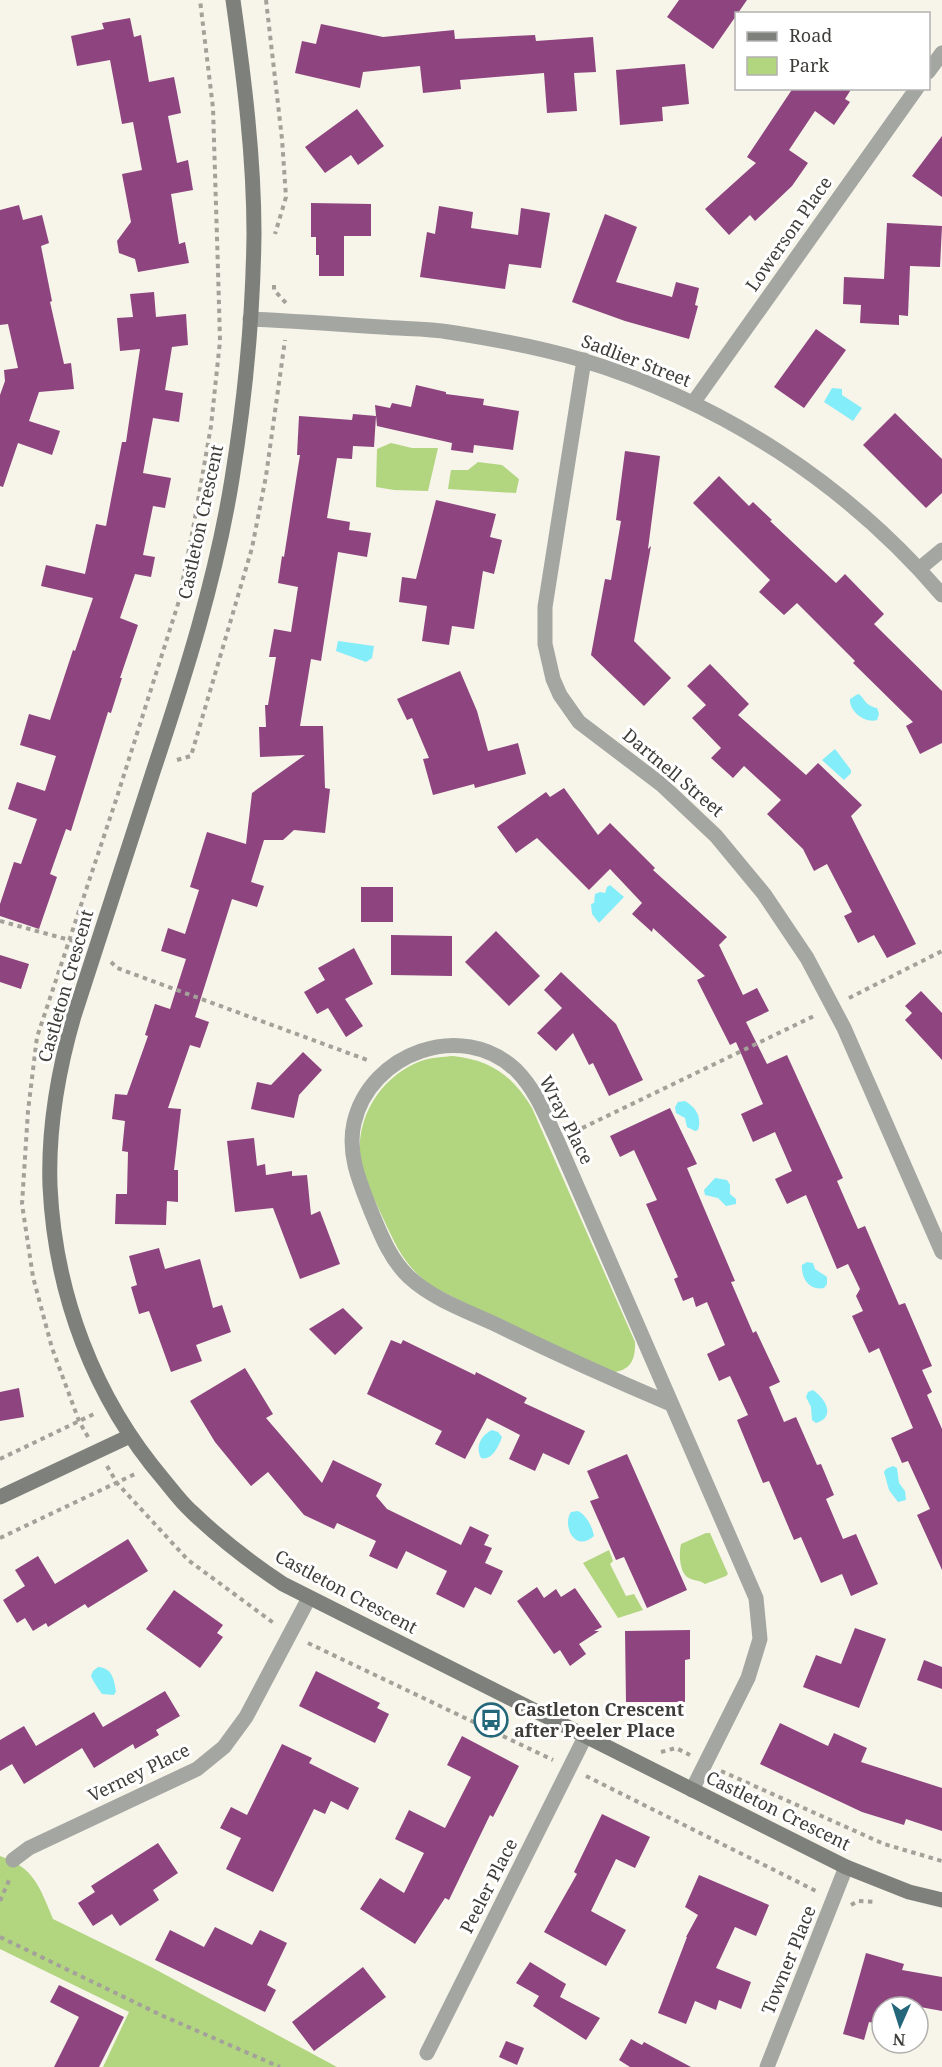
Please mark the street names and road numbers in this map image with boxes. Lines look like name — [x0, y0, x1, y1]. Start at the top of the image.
street label: Lowerson Place — [740, 171, 837, 296]
street label: Sadlier Street — [578, 328, 694, 392]
street label: Castleton Crescent — [172, 442, 228, 601]
street label: Dartnell Street — [618, 723, 729, 822]
street label: Castleton Crescent — [32, 907, 98, 1065]
street label: Wray Place — [534, 1071, 600, 1168]
street label: Castleton Crescent — [271, 1544, 422, 1639]
street label: Verney Place — [84, 1737, 193, 1807]
street label: Castleton Crescent — [702, 1765, 855, 1855]
street label: Peeler Place — [454, 1834, 522, 1937]
street label: Towner Place — [755, 1902, 821, 2018]

